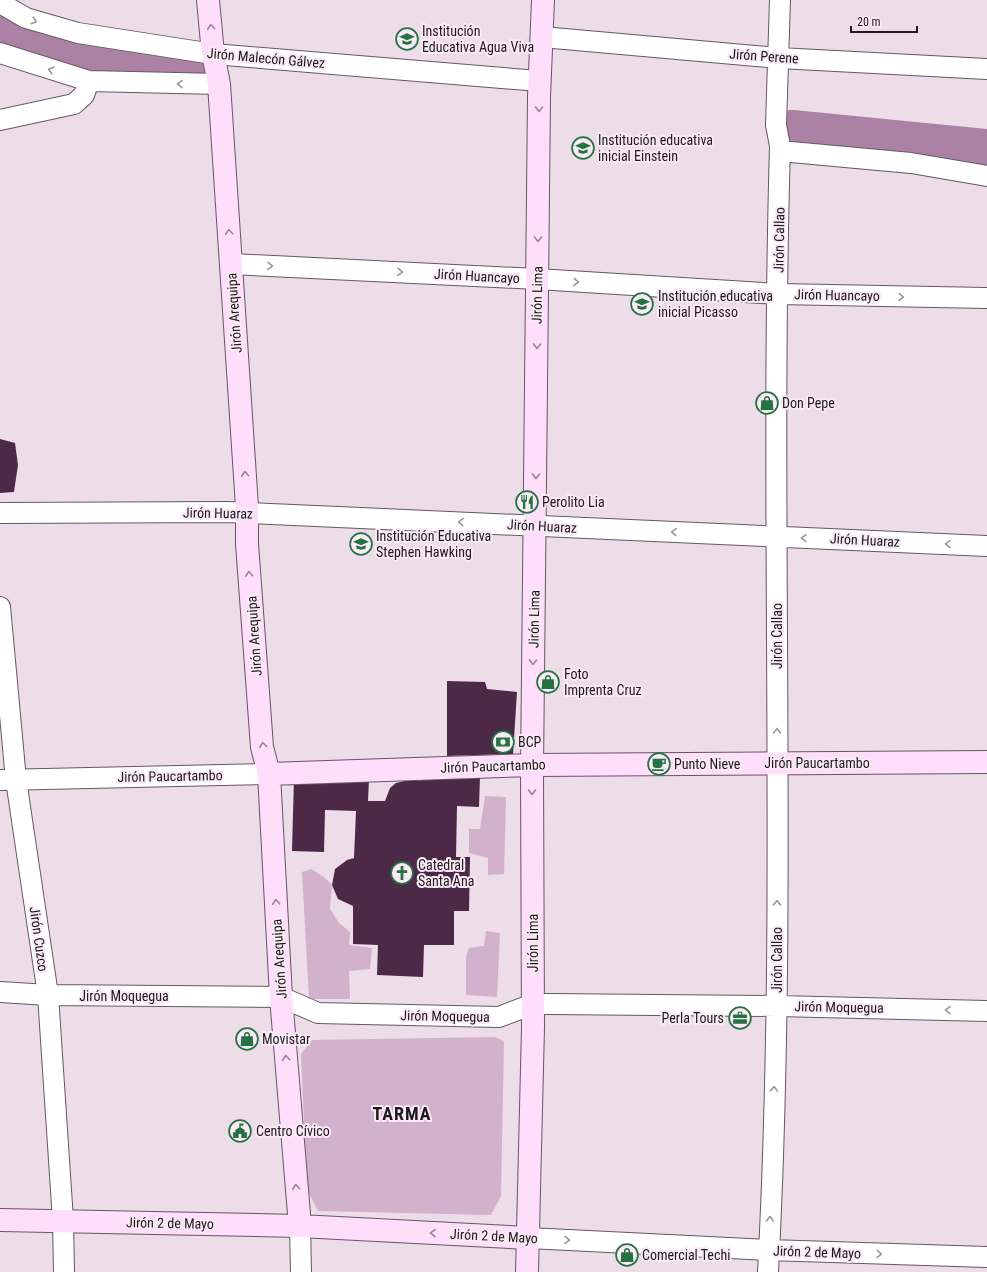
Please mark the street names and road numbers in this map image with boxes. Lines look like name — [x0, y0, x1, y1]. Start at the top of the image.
street label: Jirón Malecón Gálvez — [206, 45, 326, 71]
street label: Jirón Perene — [729, 46, 800, 66]
street label: Jirón Callao — [770, 207, 788, 273]
street label: Jirón Huancayo — [434, 266, 520, 286]
street label: Jirón Lima — [528, 266, 546, 324]
street label: Jirón Arequipa — [223, 272, 245, 354]
street label: Jirón Huancayo — [794, 286, 880, 304]
street label: Jirón Huaraz — [183, 504, 253, 522]
street label: Jirón Huaraz — [507, 516, 577, 536]
street label: Jirón Huaraz — [830, 530, 900, 550]
street label: Jirón Lima — [525, 590, 543, 648]
street label: Jirón Arequipa — [243, 595, 265, 677]
street label: Jirón Callao — [769, 603, 785, 669]
street label: Jirón Paucartambo — [764, 755, 870, 771]
street label: Jirón Paucartambo — [440, 756, 546, 776]
street label: Jirón Paucartambo — [117, 767, 223, 785]
street label: Jirón Cuzco — [27, 906, 51, 972]
street label: Jirón Lima — [525, 914, 541, 972]
street label: Jirón Arequipa — [268, 918, 290, 1000]
street label: Jirón Callao — [769, 927, 785, 993]
street label: Jirón Moquegua — [79, 988, 169, 1004]
street label: Jirón Moquegua — [794, 998, 884, 1016]
street label: Jirón Moquegua — [400, 1007, 490, 1025]
street label: Jirón 2 de Mayo — [126, 1214, 214, 1232]
street label: Jirón 2 de Mayo — [450, 1226, 538, 1246]
street label: Jirón 2 de Mayo — [773, 1242, 861, 1262]

